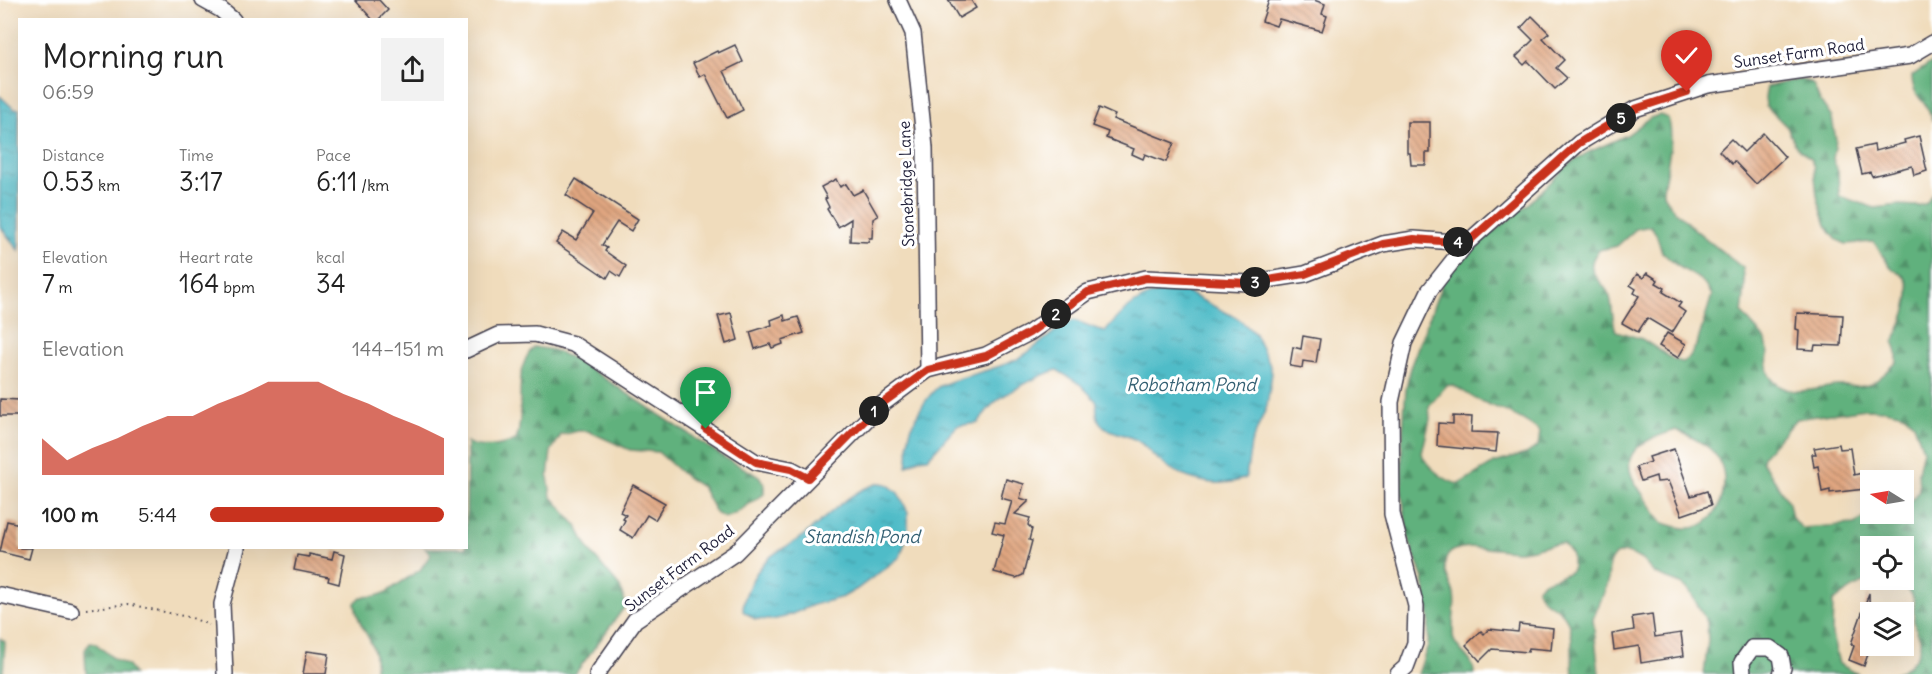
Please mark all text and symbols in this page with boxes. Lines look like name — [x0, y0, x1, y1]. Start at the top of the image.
pin — [1661, 30, 1712, 92]
street label: Sunset Farm Road — [1732, 34, 1866, 72]
text: Morning run — [42, 35, 224, 77]
button: share — [381, 38, 444, 101]
icon: check — [1670, 39, 1703, 72]
text: 06:59 — [42, 79, 94, 104]
pin: 5 — [1606, 103, 1636, 133]
text: 5 — [1616, 108, 1626, 128]
street label: Stonebridge Lane — [894, 121, 918, 247]
text: Distance — [42, 145, 104, 165]
text: Time — [179, 145, 214, 165]
text: Pace — [316, 145, 351, 165]
text: 0.53 — [42, 165, 94, 198]
text: 3:17 — [179, 165, 223, 198]
text: 6:11 — [316, 165, 358, 198]
text: km — [94, 175, 120, 195]
text: /km — [358, 175, 389, 195]
pin: 4 — [1443, 227, 1473, 257]
text: 4 — [1453, 232, 1463, 252]
text: Elevation — [42, 247, 108, 267]
text: Heart rate — [179, 247, 253, 267]
text: kcal — [316, 247, 345, 267]
text: 7 — [42, 267, 55, 300]
text: 164 — [179, 267, 219, 300]
text: 34 — [316, 267, 346, 300]
pin: 3 — [1240, 267, 1270, 297]
text: 3 — [1250, 272, 1260, 292]
text: m — [55, 277, 73, 297]
text: bpm — [219, 277, 255, 297]
pin: 2 — [1041, 299, 1071, 329]
text: 2 — [1052, 304, 1060, 324]
text: Elevation — [42, 336, 124, 361]
text: 144–151 m — [352, 336, 444, 361]
pin — [680, 367, 731, 429]
water label: Robotham Pond — [1126, 373, 1258, 396]
icon: arrive — [689, 376, 722, 409]
pin: 1 — [859, 396, 889, 426]
text: 1 — [871, 401, 877, 421]
north arrow — [1860, 470, 1914, 524]
map controls — [1860, 470, 1914, 656]
text: 100 m — [42, 502, 99, 527]
text: 5:44 — [138, 502, 177, 527]
street label: Sunset Farm Road — [620, 520, 738, 616]
water label: Standish Pond — [804, 525, 922, 548]
button: locate — [1860, 536, 1914, 590]
button: layers — [1860, 602, 1914, 656]

